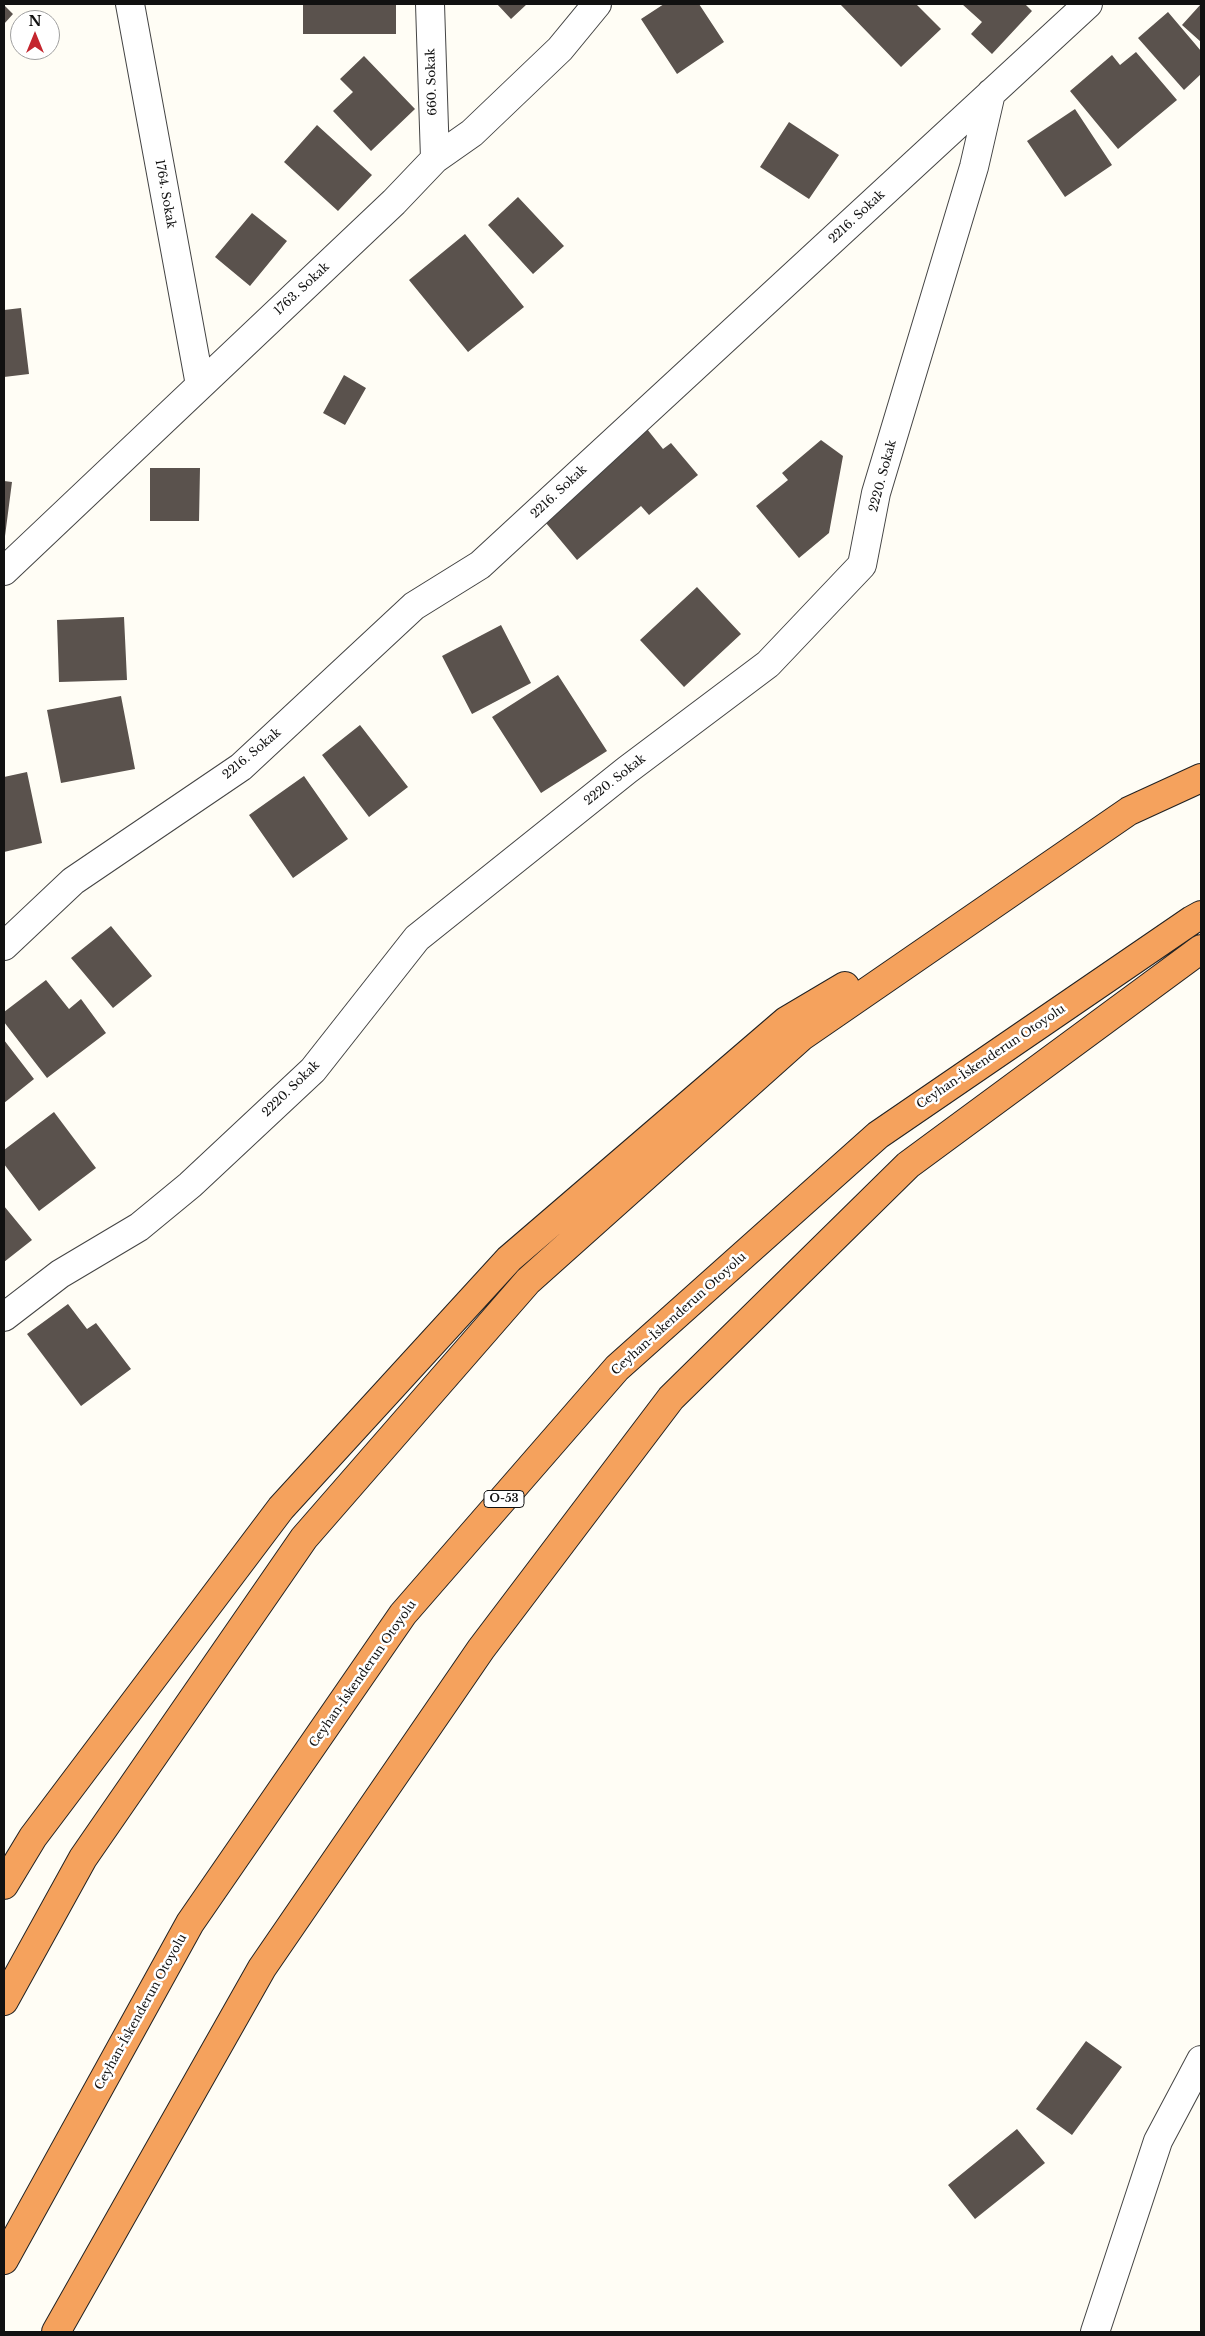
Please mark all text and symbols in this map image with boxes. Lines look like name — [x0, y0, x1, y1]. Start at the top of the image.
north arrow — [10, 10, 60, 60]
text: N — [28, 12, 42, 30]
street label: 660. Sokak — [424, 48, 440, 116]
street label: 1764. Sokak — [152, 158, 178, 230]
street label: 2216. Sokak — [826, 187, 888, 247]
street label: 1763. Sokak — [271, 260, 333, 318]
street label: 2220. Sokak — [866, 438, 900, 514]
street label: 2216. Sokak — [528, 462, 590, 522]
street label: 2216. Sokak — [220, 726, 284, 782]
street label: 2220. Sokak — [581, 752, 649, 808]
street label: Ceyhan-İskenderun Otoyolu — [914, 1002, 1068, 1112]
street label: 2220. Sokak — [259, 1058, 323, 1120]
street label: Ceyhan-İskenderun Otoyolu — [609, 1250, 749, 1378]
road number: O-53 — [484, 1490, 524, 1508]
street label: Ceyhan-İskenderun Otoyolu — [307, 1598, 419, 1750]
street label: Ceyhan-İskenderun Otoyolu — [92, 1931, 190, 2093]

